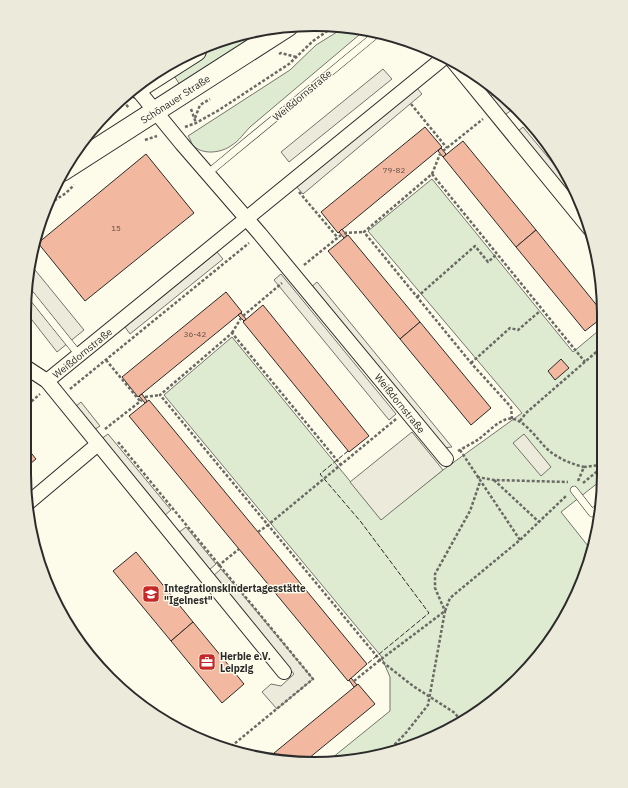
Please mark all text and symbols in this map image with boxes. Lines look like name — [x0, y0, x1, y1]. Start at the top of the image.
street label: Weißdornstraße — [270, 67, 335, 124]
street label: Schönauer Straße — [138, 72, 213, 127]
house number: 79-82 — [383, 165, 405, 175]
house number: 15 — [111, 223, 121, 233]
street label: Weißdornstraße — [50, 325, 115, 381]
house number: 36-42 — [184, 329, 206, 339]
street label: Weißdornstraße — [372, 371, 428, 436]
place label: Integrationskindertagesstätte "Igelnest" — [164, 582, 306, 607]
school or university icon: Integrationskindertagesstätte "Igelnest" — [141, 584, 161, 604]
place label: Herbie e.V. Leipzig — [220, 650, 271, 675]
office icon: Herbie e.V. Leipzig — [197, 652, 217, 672]

